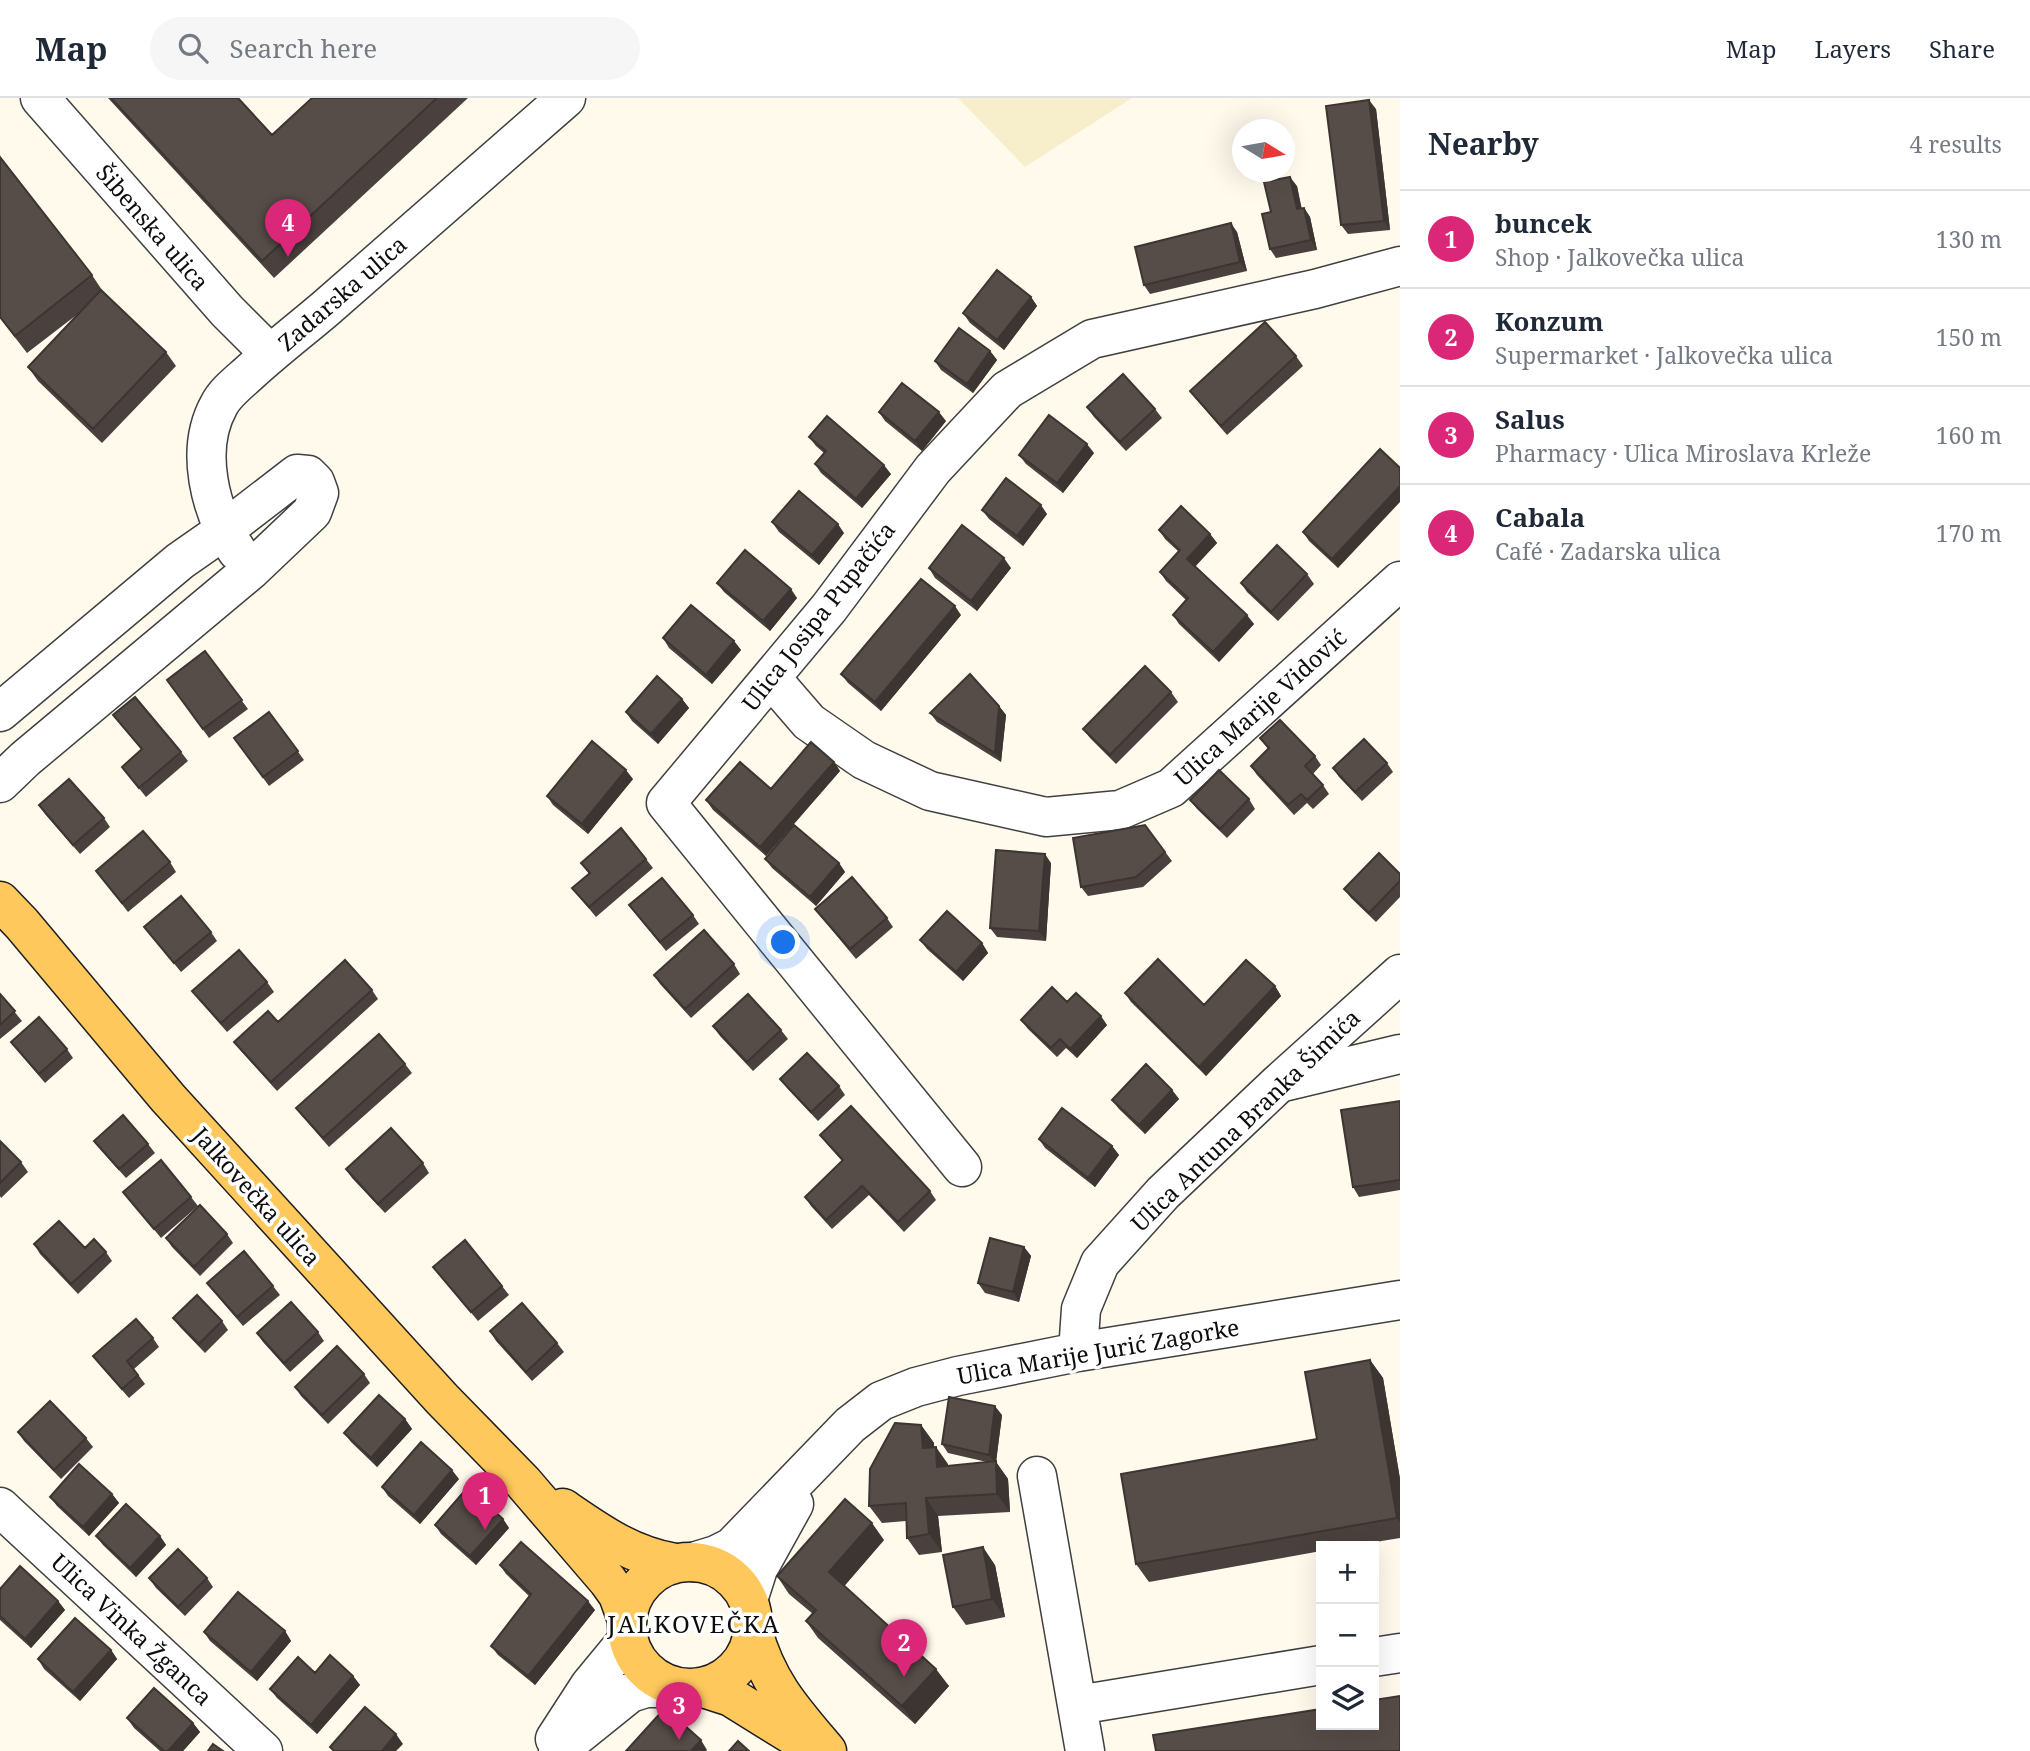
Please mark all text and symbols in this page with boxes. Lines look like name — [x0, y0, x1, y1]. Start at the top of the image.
search box — [150, 17, 640, 80]
text: Map — [35, 26, 108, 71]
icon: search — [174, 29, 212, 67]
text: Search here — [230, 30, 377, 66]
text: Map — [1726, 32, 1777, 65]
text: Layers — [1815, 32, 1891, 65]
text: Share — [1929, 32, 1995, 65]
north arrow — [1232, 119, 1295, 182]
text: Nearby — [1428, 123, 1539, 164]
text: 4 results — [1909, 128, 2002, 160]
street label: Šibenska ulica — [89, 157, 217, 297]
pin: 4 — [265, 199, 311, 257]
text: buncek — [1495, 205, 1592, 241]
text: 1 — [1445, 223, 1458, 255]
text: 130 m — [1936, 223, 2002, 255]
street label: Zadarska ulica — [271, 228, 413, 358]
text: Shop · Jalkovečka ulica — [1495, 241, 1744, 273]
text: Konzum — [1495, 303, 1604, 339]
text: 2 — [1445, 321, 1458, 353]
text: 150 m — [1936, 321, 2002, 353]
text: Supermarket · Jalkovečka ulica — [1495, 339, 1833, 371]
text: Salus — [1495, 401, 1565, 437]
text: 3 — [1445, 419, 1458, 451]
text: 160 m — [1936, 419, 2002, 451]
text: Pharmacy · Ulica Miroslava Krleže — [1495, 437, 1871, 469]
text: Cabala — [1495, 499, 1585, 535]
street label: Ulica Josipa Pupačića — [734, 515, 902, 717]
text: 4 — [1445, 517, 1458, 549]
text: 170 m — [1936, 517, 2002, 549]
text: Café · Zadarska ulica — [1495, 535, 1721, 567]
street label: Ulica Marije Vidović — [1167, 621, 1353, 793]
your location — [766, 925, 800, 959]
street label: Ulica Antuna Branka Šimića — [1123, 1002, 1367, 1238]
street label: Jalkovečka ulica — [185, 1119, 328, 1273]
street label: Ulica Marije Jurić Zagorke — [955, 1310, 1241, 1392]
pin: 1 — [462, 1472, 508, 1530]
map controls — [1316, 1541, 1379, 1730]
button: + — [1316, 1541, 1379, 1604]
street label: Ulica Vinka Žganca — [45, 1546, 219, 1712]
button: − — [1316, 1604, 1379, 1667]
district label: JALKOVEČKA — [606, 1607, 781, 1640]
pin: 2 — [881, 1619, 927, 1677]
button: layers — [1316, 1667, 1379, 1730]
pin: 3 — [656, 1682, 702, 1740]

